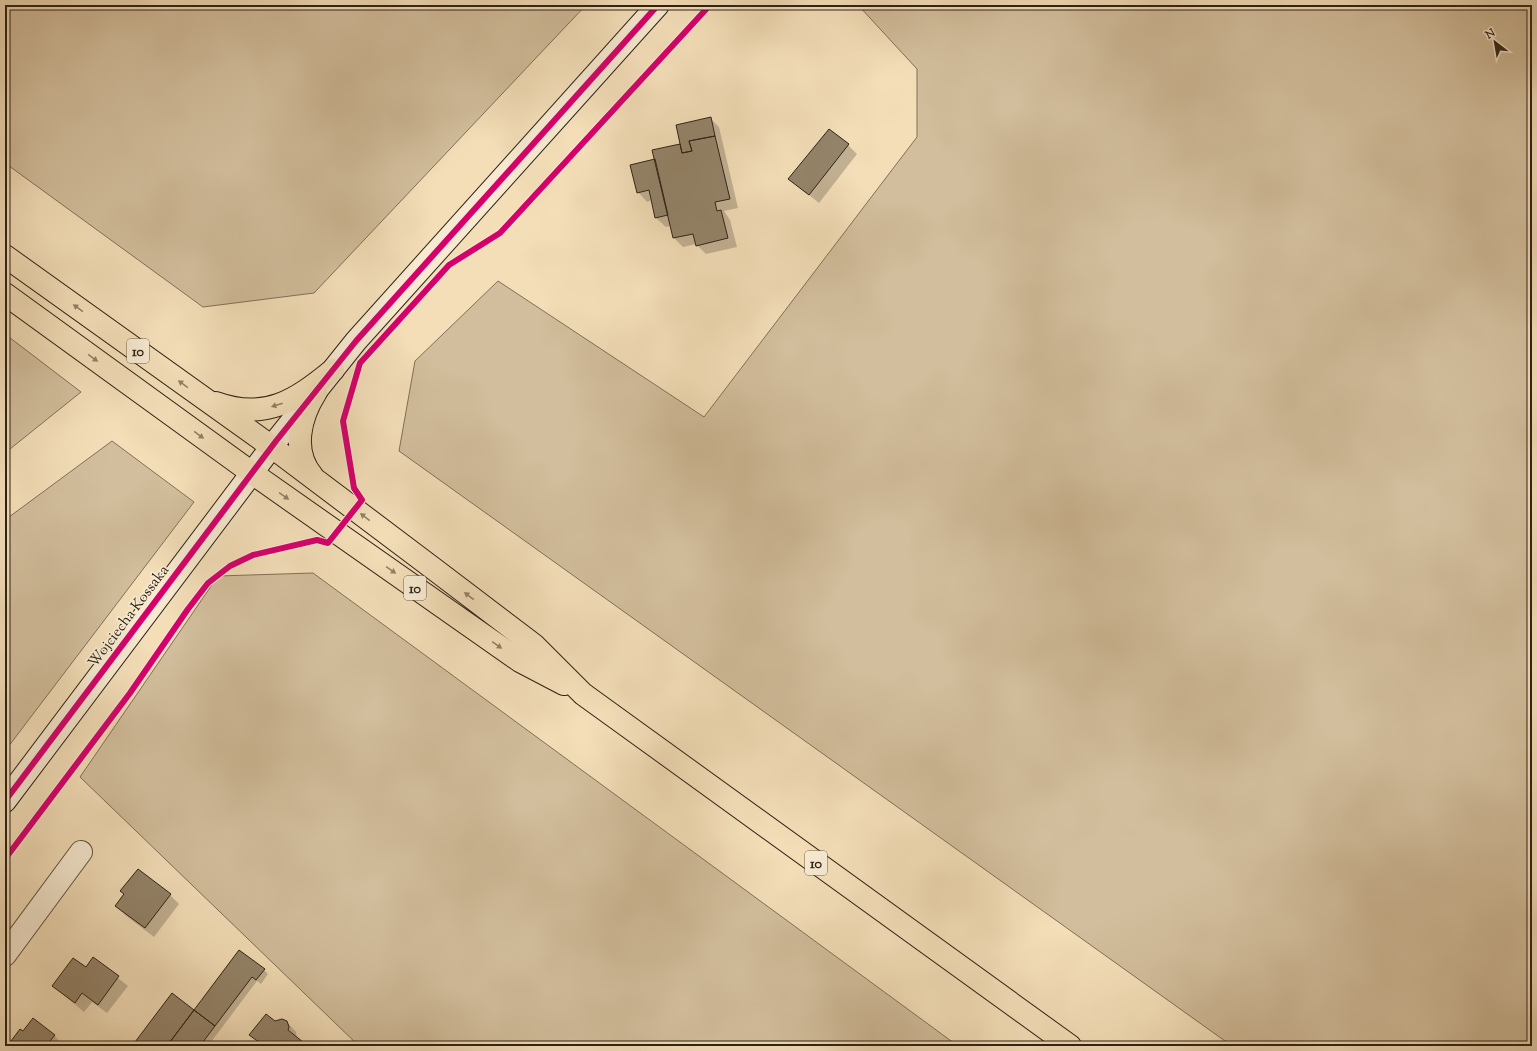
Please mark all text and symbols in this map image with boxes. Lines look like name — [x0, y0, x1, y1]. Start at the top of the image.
north arrow — [1475, 22, 1515, 62]
text: N — [1482, 25, 1498, 44]
one-way arrow — [72, 304, 83, 312]
road number: 10 — [127, 339, 149, 363]
one-way arrow — [88, 354, 99, 362]
one-way arrow — [178, 380, 189, 388]
one-way arrow — [271, 403, 283, 409]
one-way arrow — [193, 430, 204, 439]
one-way arrow — [279, 492, 289, 500]
one-way arrow — [360, 514, 370, 522]
street label: Wojciecha Kossaka — [84, 561, 175, 672]
one-way arrow — [385, 566, 396, 574]
road number: 10 — [404, 576, 426, 600]
one-way arrow — [463, 591, 474, 600]
one-way arrow — [492, 641, 502, 649]
road number: 10 — [805, 851, 827, 875]

